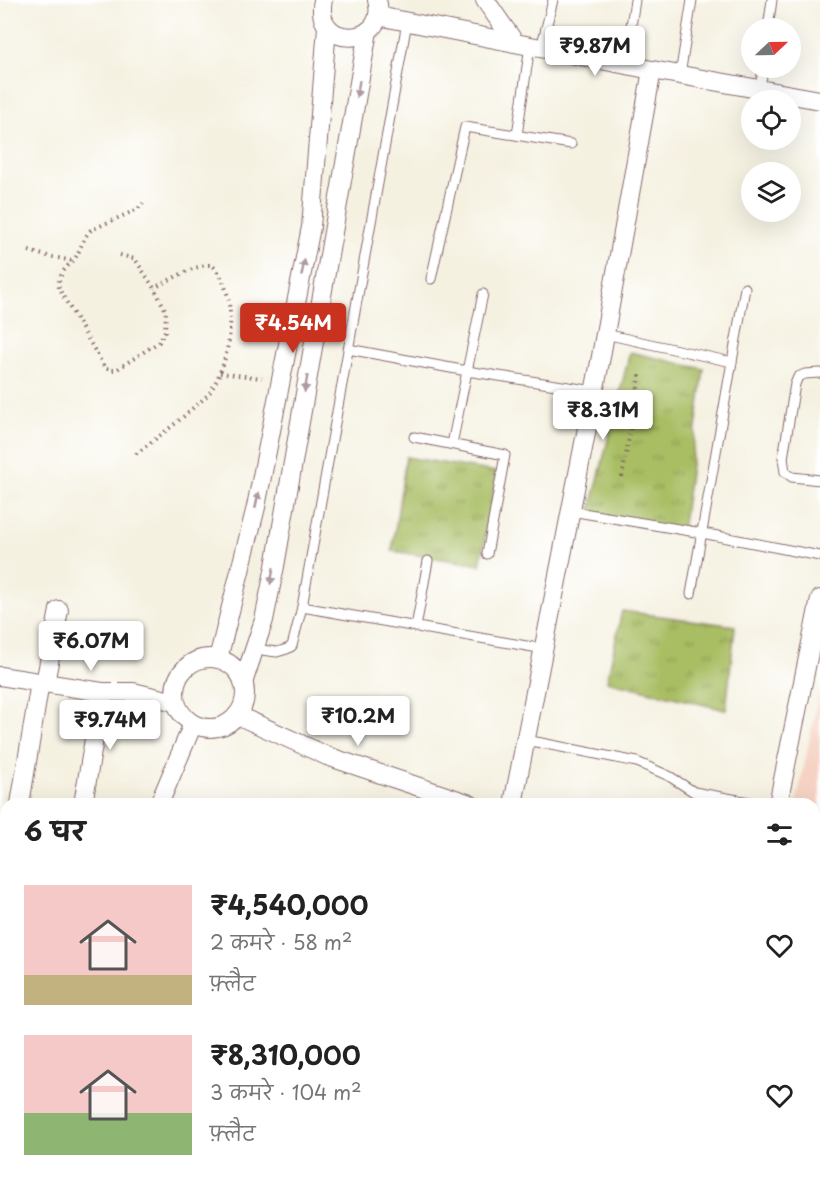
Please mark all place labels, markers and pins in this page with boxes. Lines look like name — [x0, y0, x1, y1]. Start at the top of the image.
pin: ₹9.87M — [546, 26, 644, 77]
pin: ₹4.54M — [244, 303, 342, 354]
pin: ₹8.31M — [554, 390, 652, 441]
pin: ₹6.07M — [42, 621, 140, 672]
pin: ₹10.2M — [309, 696, 407, 747]
pin: ₹9.74M — [61, 700, 159, 751]

